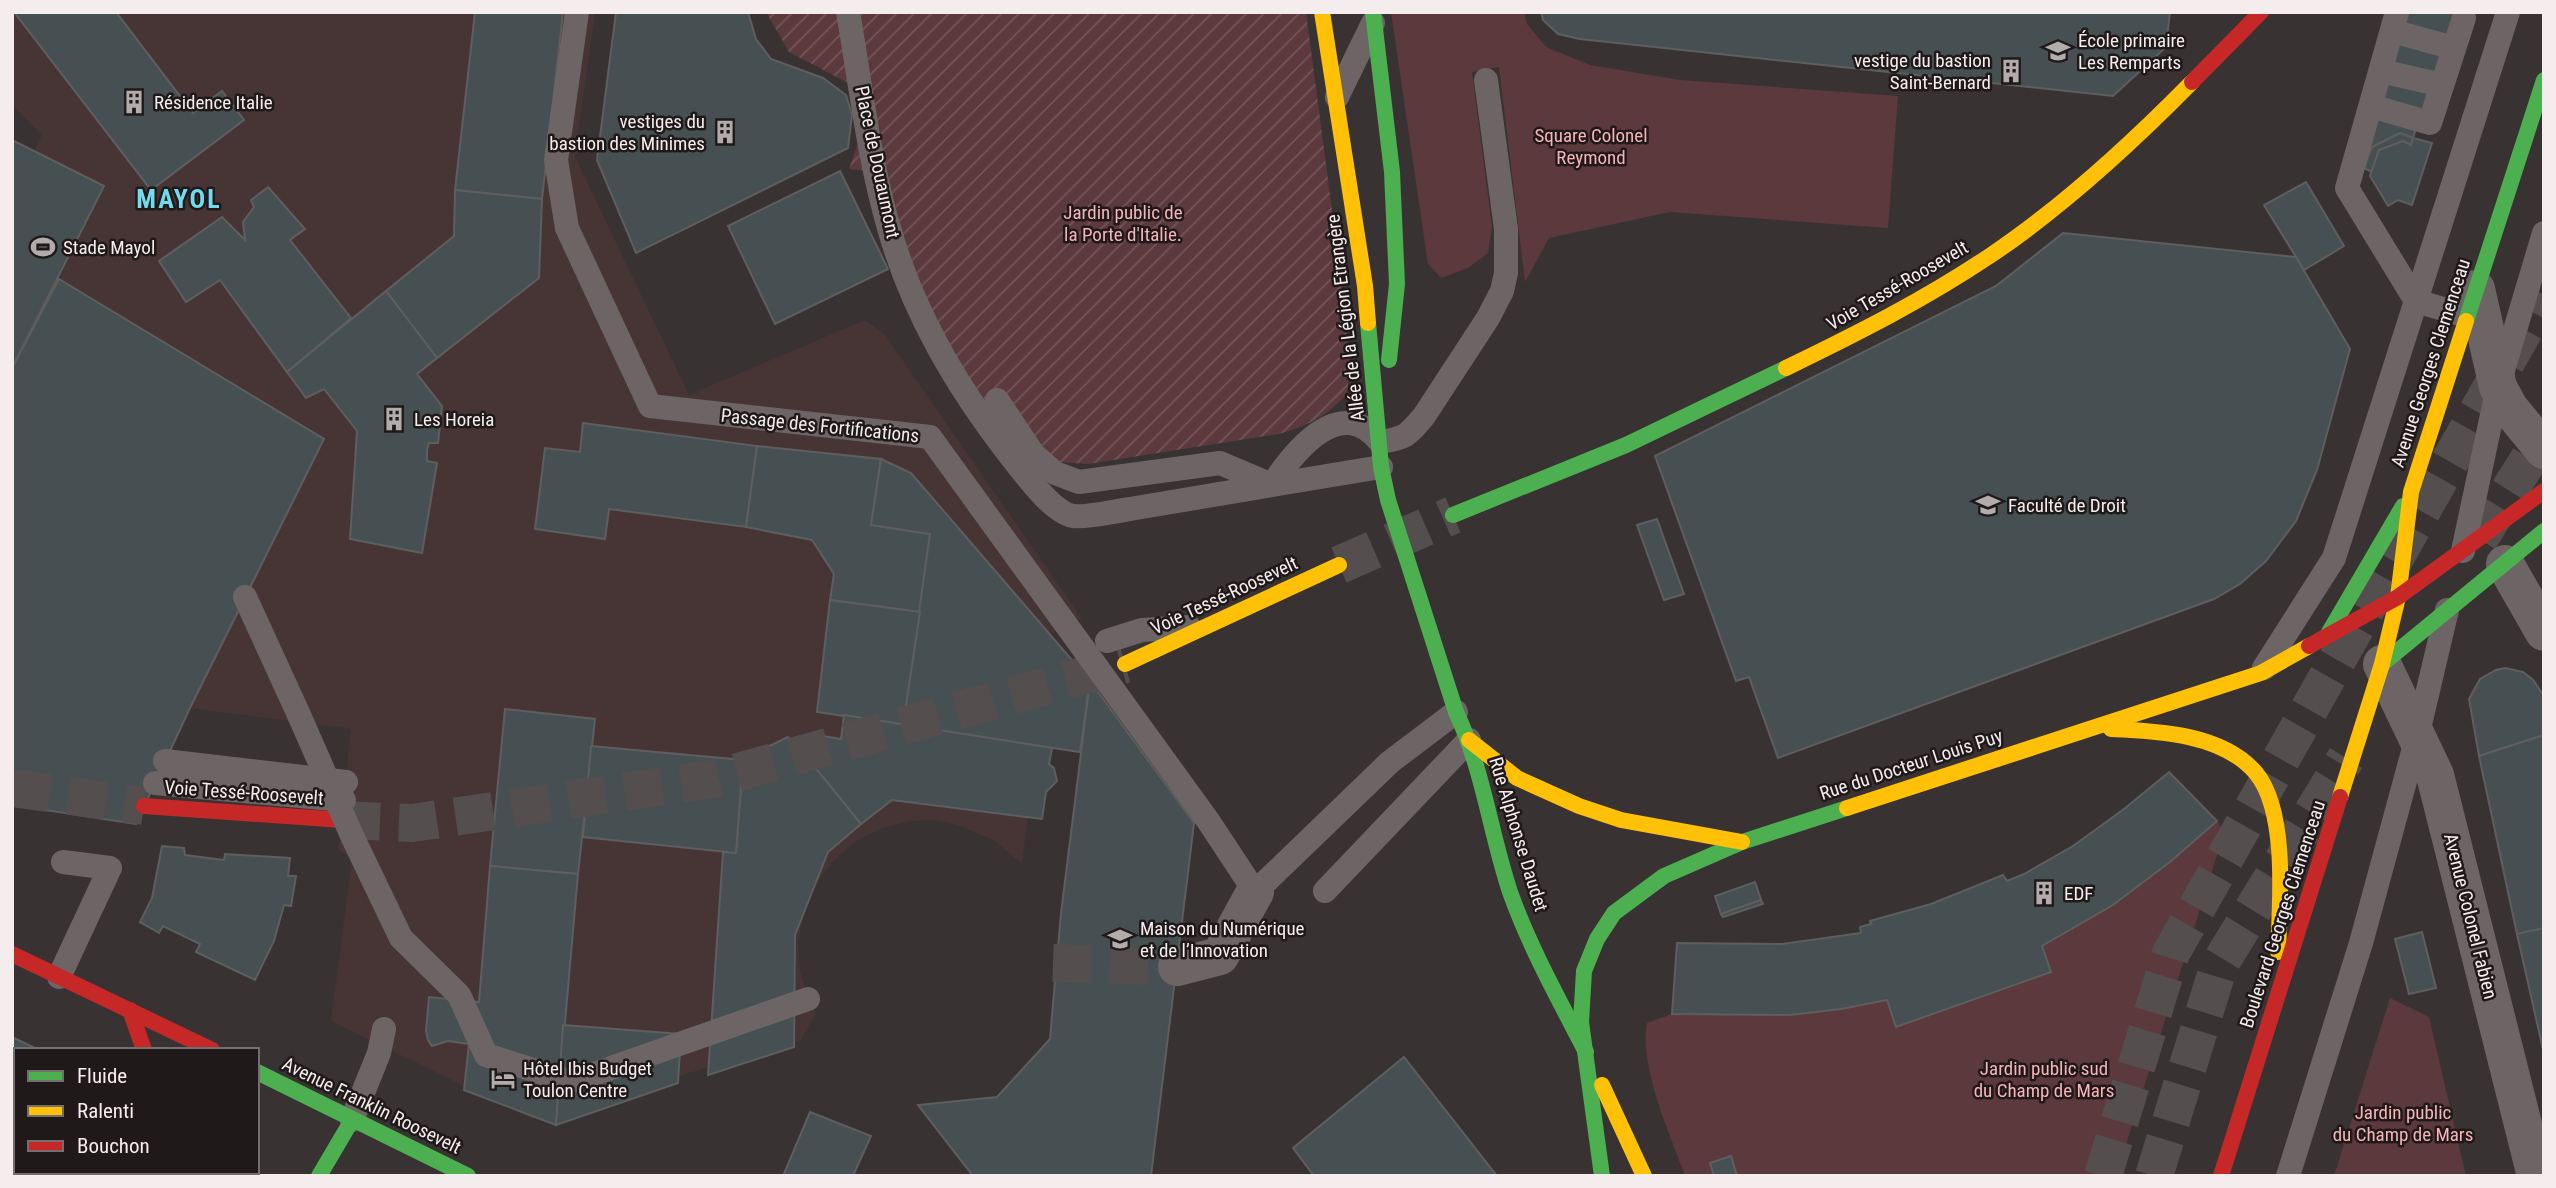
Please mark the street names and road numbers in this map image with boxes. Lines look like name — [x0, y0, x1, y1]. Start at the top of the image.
street label: Place de Douaumont — [850, 84, 905, 240]
street label: Allée de la Légion Etrangère — [1321, 213, 1370, 423]
street label: Voie Tessé-Roosevelt — [1822, 236, 1972, 335]
street label: Avenue Georges Clemenceau — [2386, 256, 2475, 470]
street label: Passage des Fortifications — [720, 404, 920, 447]
street label: Voie Tessé-Roosevelt — [1147, 551, 1301, 640]
street label: Rue du Docteur Louis Puy — [1817, 724, 2006, 805]
street label: Rue Alphonse Daudet — [1484, 754, 1553, 914]
street label: Voie Tessé-Roosevelt — [164, 775, 324, 810]
street label: Boulevard Georges Clemenceau — [2235, 798, 2330, 1031]
street label: Avenue Colonel Fabien — [2439, 831, 2502, 1001]
street label: Avenue Franklin Roosevelt — [279, 1052, 465, 1159]

